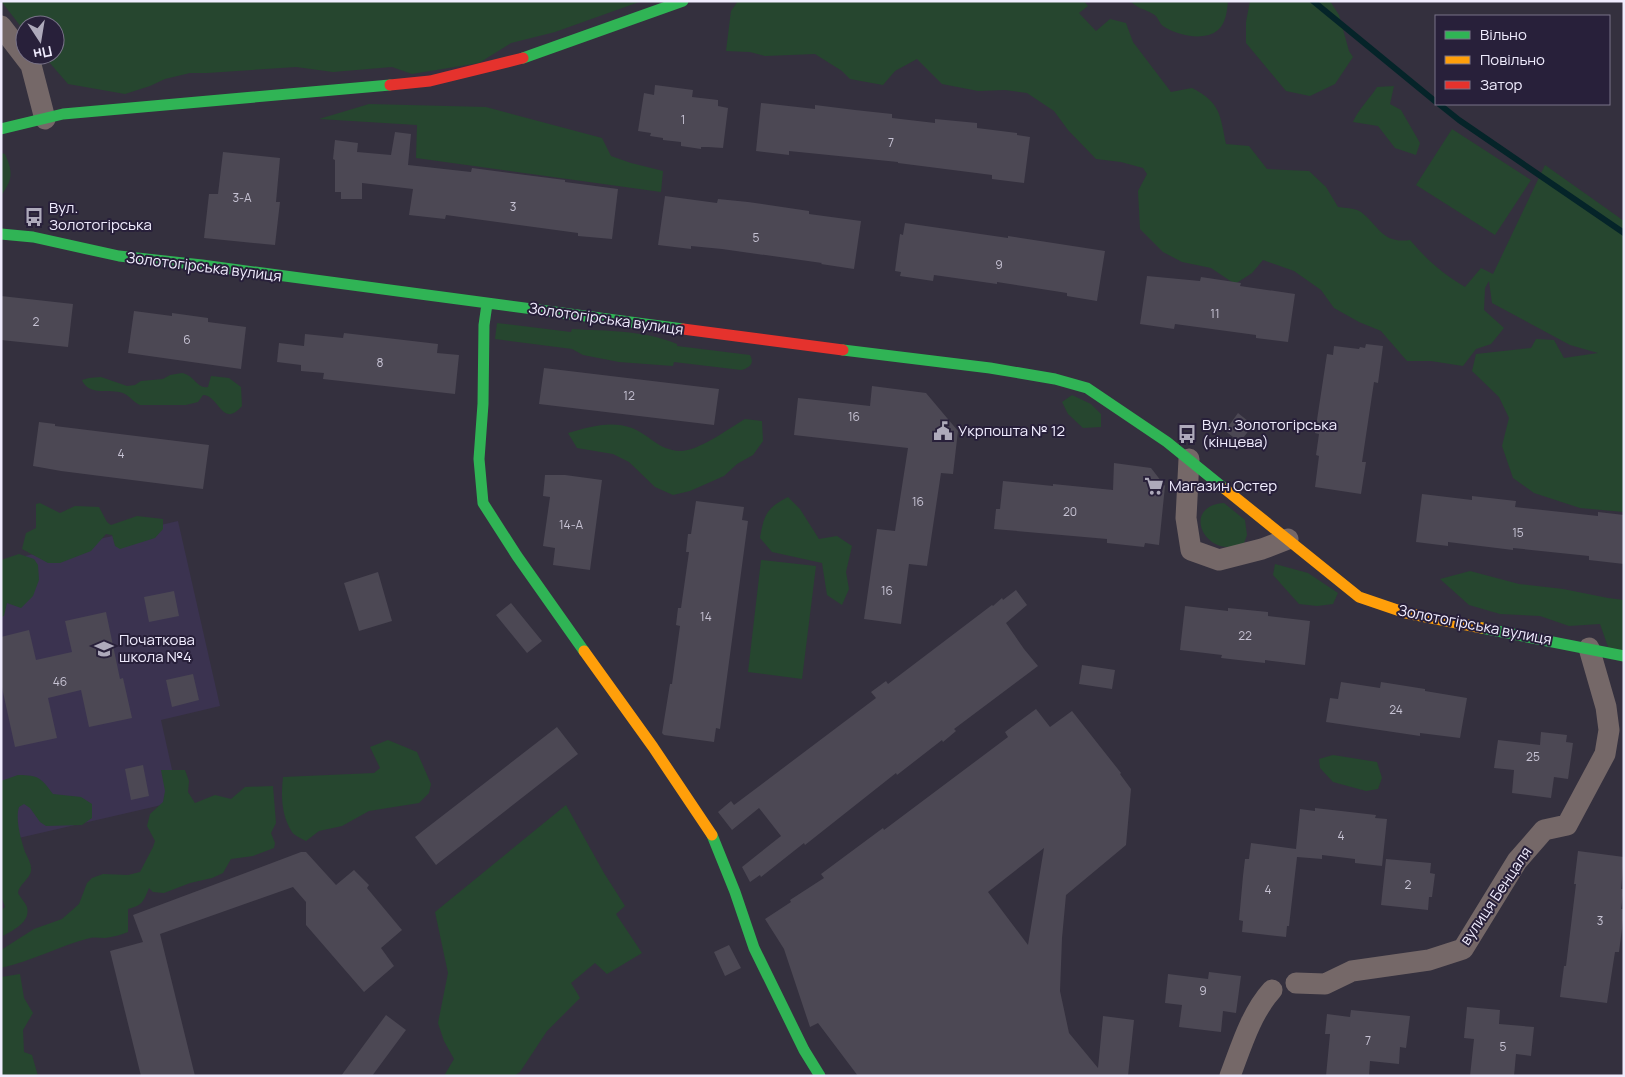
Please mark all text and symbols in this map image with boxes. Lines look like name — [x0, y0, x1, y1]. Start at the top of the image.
north arrow — [15, 15, 65, 65]
legend — [1435, 15, 1610, 105]
text: Вільно — [1480, 24, 1527, 45]
text: Пн — [32, 42, 54, 64]
text: Повільно — [1480, 49, 1545, 70]
text: Затор — [1480, 74, 1523, 95]
house number: 1 — [681, 111, 685, 128]
house number: 7 — [888, 134, 894, 151]
house number: 3-А — [232, 189, 252, 206]
place label: Вул. Золотогірська — [49, 197, 152, 235]
house number: 3 — [510, 198, 516, 215]
bus stop icon: Вул. Золотогірська — [23, 206, 45, 228]
house number: 5 — [753, 229, 760, 246]
street label: Золотогірська вулиця — [125, 247, 283, 286]
house number: 9 — [995, 256, 1003, 273]
street label: Золотогірська вулиця — [527, 297, 685, 340]
house number: 11 — [1210, 305, 1220, 322]
house number: 2 — [33, 313, 40, 330]
house number: 6 — [183, 331, 191, 348]
house number: 8 — [377, 354, 384, 371]
house number: 12 — [623, 387, 635, 404]
house number: 16 — [848, 408, 860, 425]
place label: Вул. Золотогірська (кінцева) — [1202, 414, 1337, 452]
public building icon: Укрпошта № 12 — [932, 420, 954, 442]
place label: Укрпошта № 12 — [958, 420, 1065, 441]
bus stop icon: Вул. Золотогірська (кінцева) — [1176, 423, 1198, 445]
house number: 4 — [117, 445, 125, 462]
supermarket icon: Магазин Остер — [1143, 475, 1165, 497]
place label: Магазин Остер — [1169, 475, 1277, 496]
house number: 16 — [912, 493, 924, 510]
house number: 20 — [1063, 503, 1077, 520]
house number: 14-А — [559, 516, 583, 533]
house number: 15 — [1512, 524, 1524, 541]
house number: 16 — [881, 582, 893, 599]
street label: Золотогірська вулиця — [1396, 599, 1554, 650]
house number: 14 — [700, 608, 712, 625]
house number: 22 — [1238, 627, 1252, 644]
place label: Початкова школа №4 — [119, 629, 195, 667]
school or university icon: Початкова школа №4 — [93, 638, 115, 660]
house number: 46 — [53, 673, 67, 690]
house number: 24 — [1389, 701, 1403, 718]
house number: 25 — [1526, 748, 1540, 765]
house number: 4 — [1337, 827, 1345, 844]
street label: вулиця Бенцаля — [1455, 842, 1536, 949]
house number: 2 — [1405, 876, 1412, 893]
house number: 4 — [1264, 881, 1272, 898]
house number: 3 — [1597, 912, 1603, 929]
house number: 9 — [1199, 982, 1207, 999]
house number: 7 — [1365, 1032, 1371, 1049]
house number: 5 — [1500, 1038, 1507, 1055]

